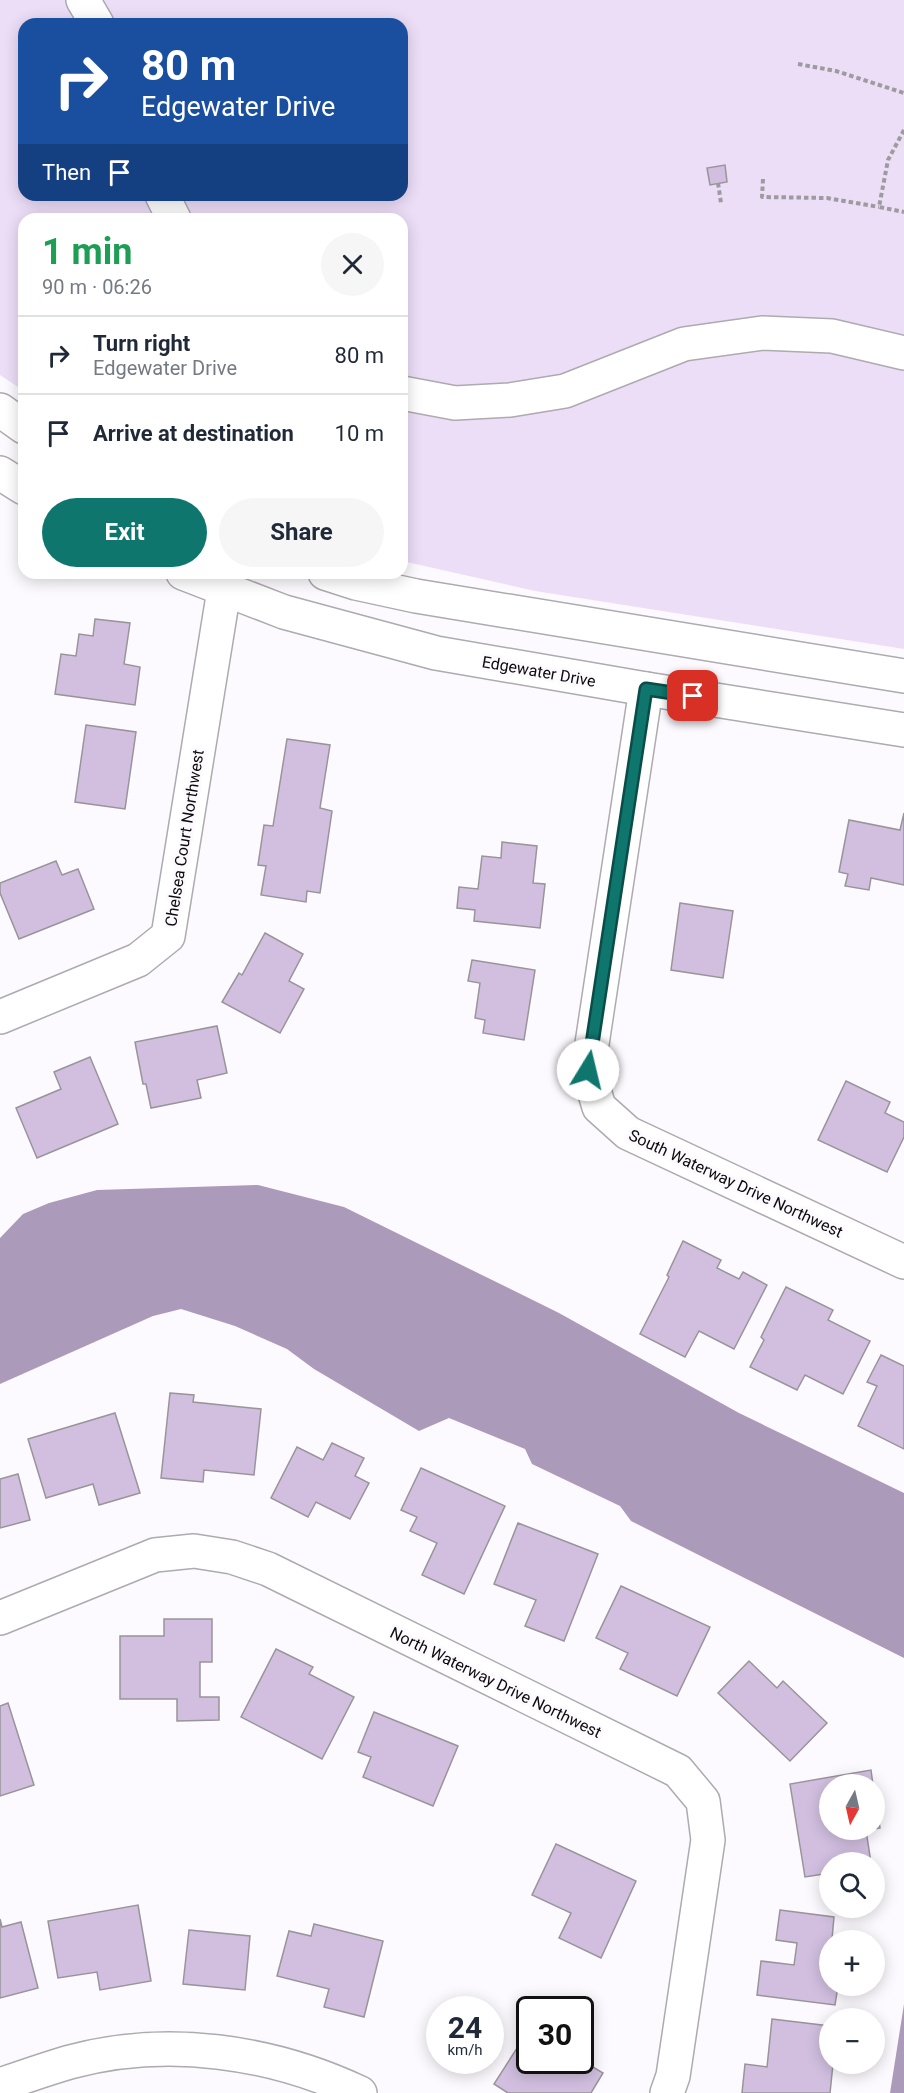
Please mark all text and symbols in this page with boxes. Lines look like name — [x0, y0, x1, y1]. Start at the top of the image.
text: 80 m — [141, 41, 236, 90]
icon: right — [42, 42, 120, 120]
text: Edgewater Drive — [141, 91, 335, 123]
icon: arrive — [103, 156, 136, 189]
text: Then — [42, 160, 91, 185]
text: 1 min — [42, 231, 133, 273]
button: close — [321, 233, 384, 296]
text: 90 m · 06:26 — [42, 275, 152, 299]
text: Turn right — [93, 331, 190, 356]
icon: right — [42, 339, 75, 372]
text: 80 m — [335, 343, 384, 368]
text: Edgewater Drive — [93, 356, 237, 380]
icon: arrive — [42, 417, 75, 450]
text: Arrive at destination — [93, 421, 294, 446]
text: 10 m — [335, 421, 384, 446]
button: Exit — [42, 498, 207, 567]
button: Share — [219, 498, 384, 567]
street label: Edgewater Drive — [481, 652, 597, 691]
pin — [667, 670, 718, 721]
icon: arrive — [676, 679, 709, 712]
street label: Chelsea Court Northwest — [161, 748, 208, 928]
position arrow — [556, 1038, 620, 1102]
street label: South Waterway Drive Northwest — [626, 1125, 846, 1241]
street label: North Waterway Drive Northwest — [387, 1623, 605, 1742]
north arrow — [819, 1774, 885, 1840]
map controls — [819, 1774, 885, 2074]
button: search — [819, 1852, 885, 1918]
button: + — [819, 1930, 885, 1996]
speed limit sign: 30 — [516, 1996, 594, 2074]
button: − — [819, 2008, 885, 2074]
text: 24 — [448, 2010, 482, 2045]
text: km/h — [447, 2041, 483, 2059]

